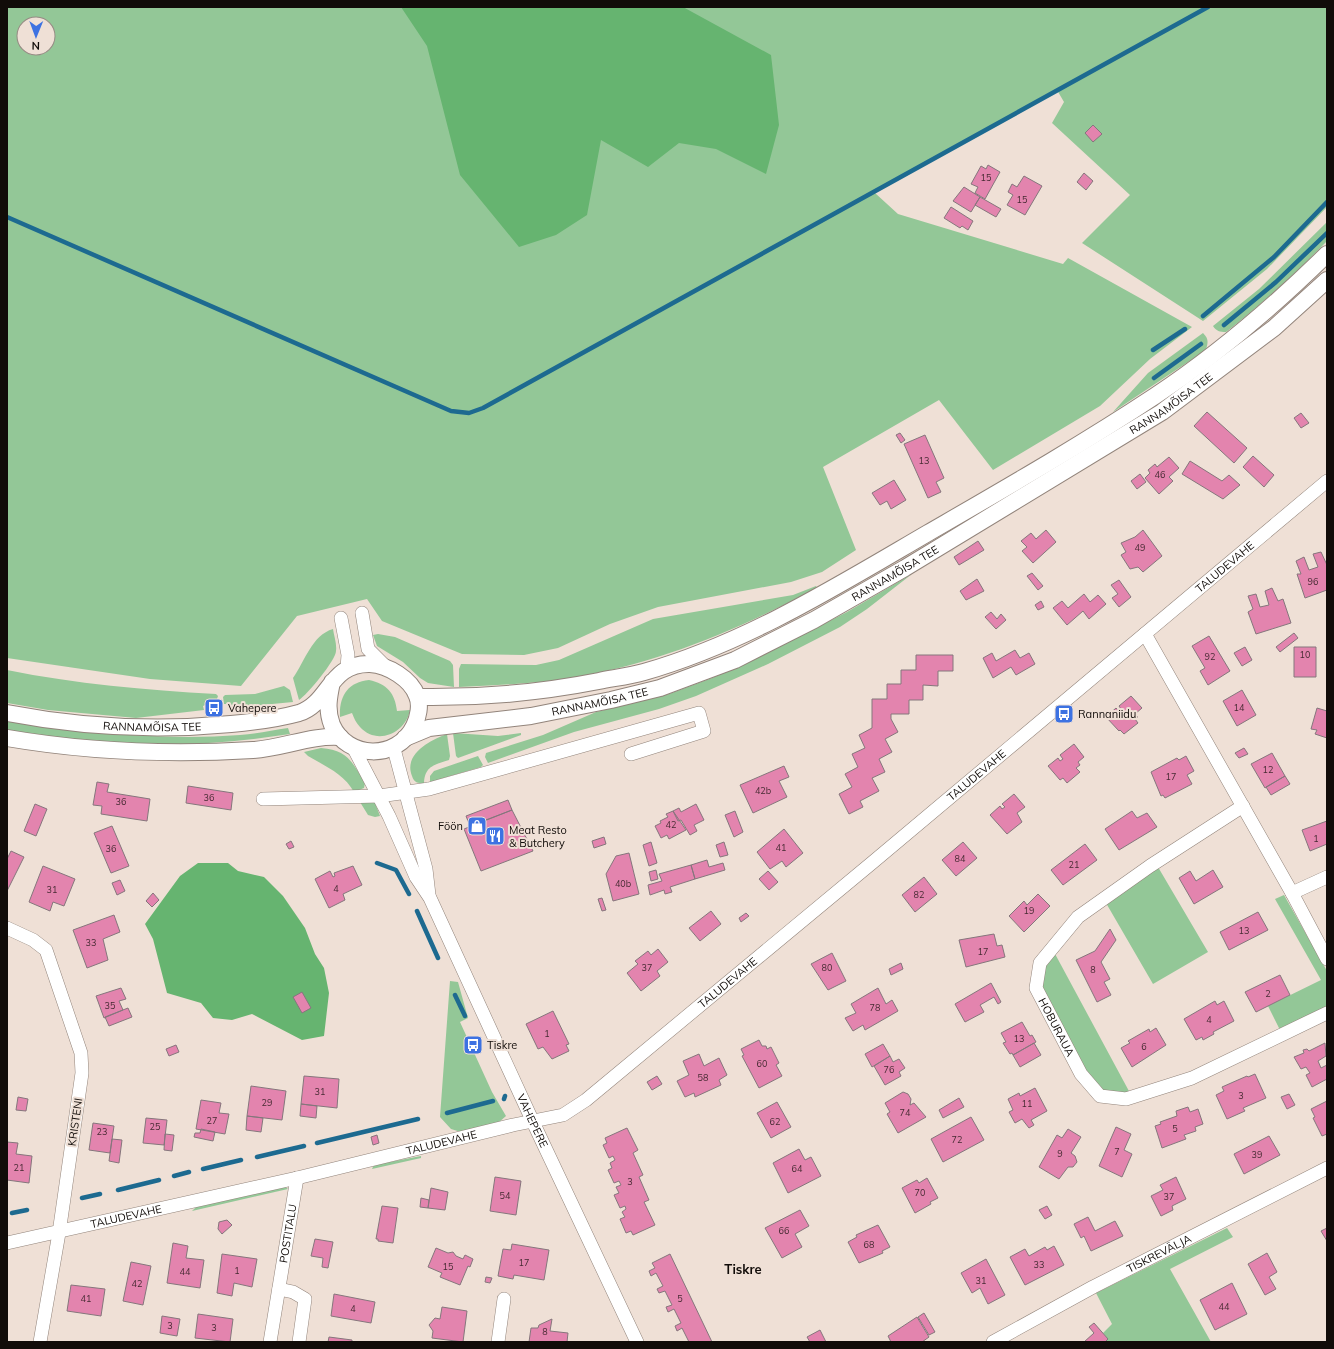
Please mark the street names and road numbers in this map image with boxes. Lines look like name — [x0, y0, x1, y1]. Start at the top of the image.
street label: RANNAMÕISA TEE — [1127, 370, 1215, 437]
street label: TALUDEVAHE — [1192, 538, 1257, 595]
street label: RANNAMÕISA TEE — [849, 542, 941, 604]
street label: RANNAMÕISA TEE — [550, 684, 649, 719]
street label: RANNAMÕISA TEE — [103, 718, 202, 734]
street label: TALUDEVAHE — [944, 747, 1009, 804]
street label: TALUDEVAHE — [695, 954, 760, 1011]
street label: HOBURAUA — [1035, 995, 1078, 1059]
street label: VAHEPERE — [514, 1092, 551, 1150]
street label: KRISTENI — [65, 1097, 85, 1147]
street label: TALUDEVAHE — [405, 1127, 478, 1158]
street label: TALUDEVAHE — [89, 1202, 163, 1231]
street label: POSTITALU — [276, 1203, 300, 1264]
street label: TISKREVÄLJA — [1124, 1231, 1194, 1276]

